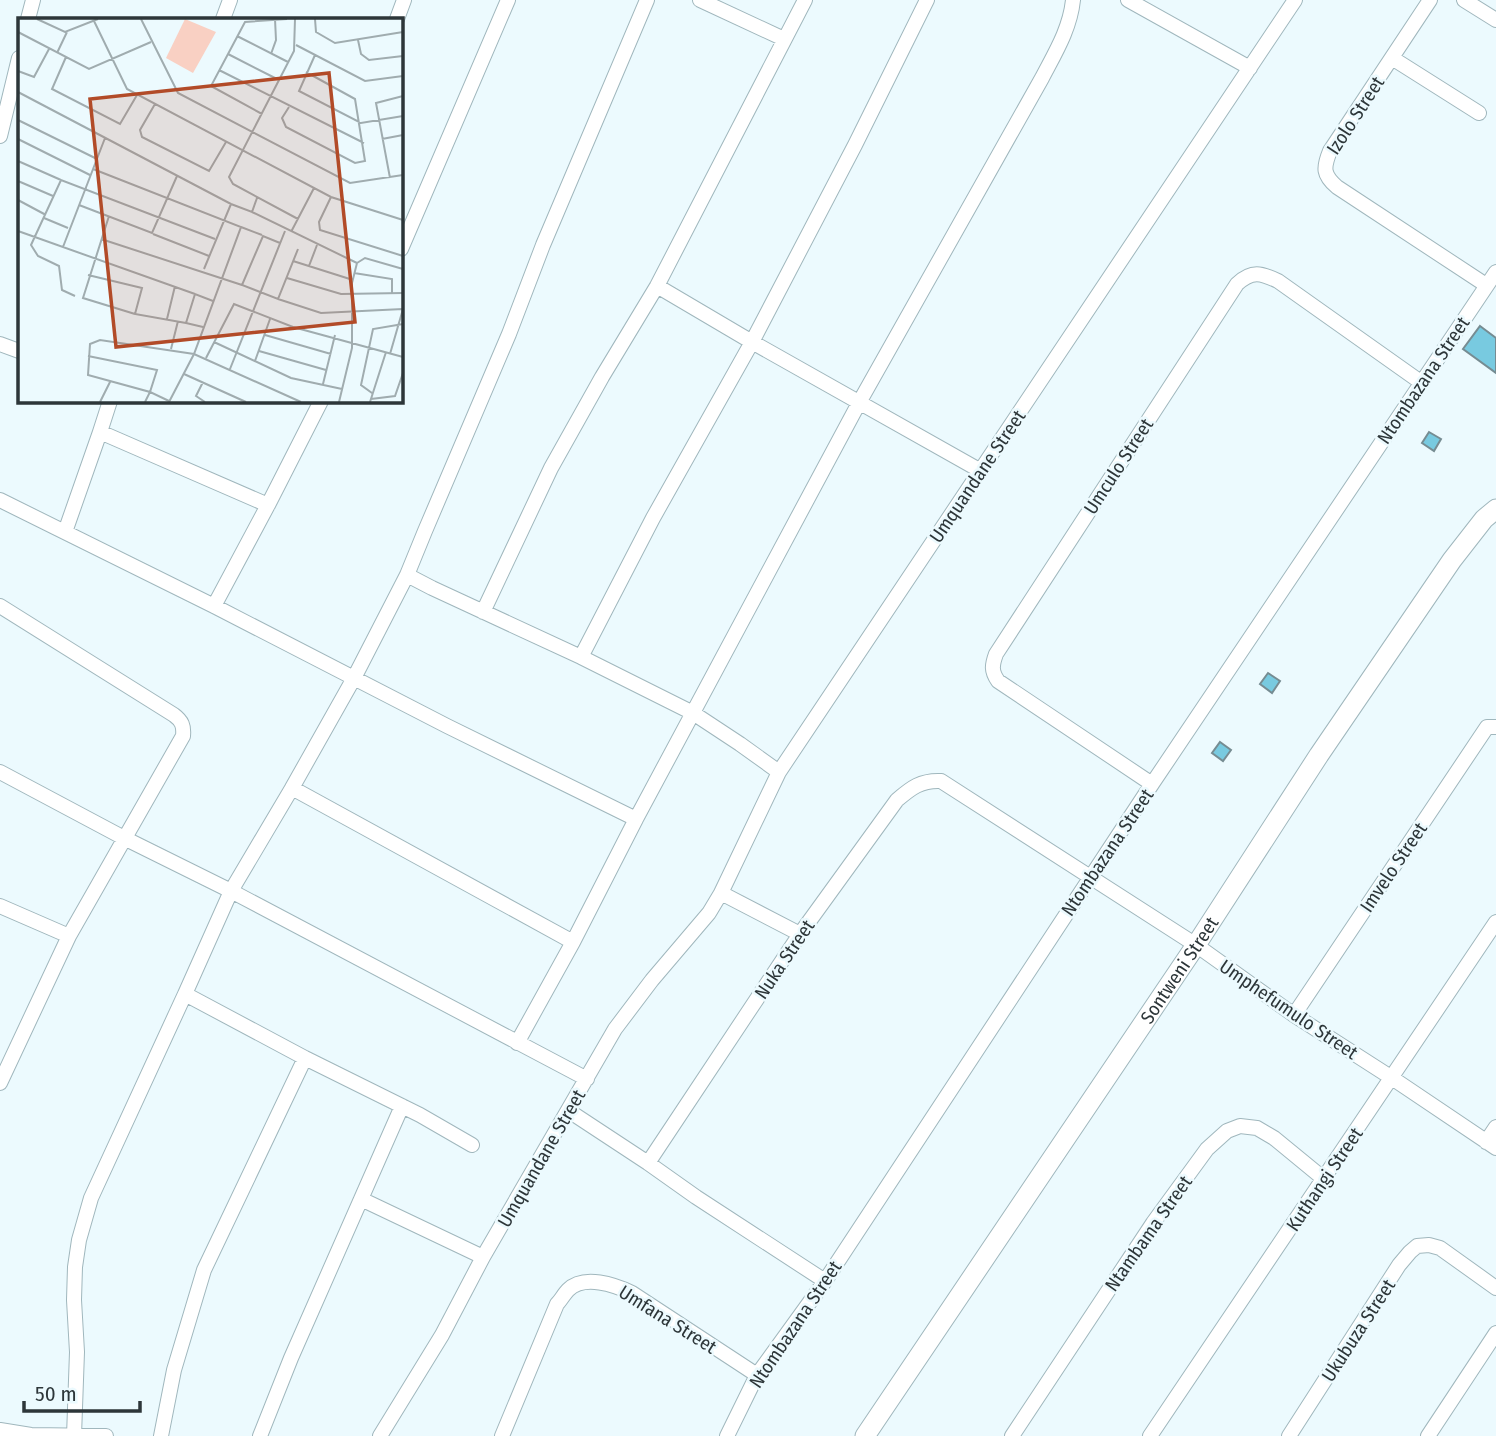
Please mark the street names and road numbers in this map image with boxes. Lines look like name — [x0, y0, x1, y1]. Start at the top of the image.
street label: Izolo Street — [1322, 71, 1390, 159]
street label: Ntombazana Street — [1372, 312, 1475, 448]
street label: Umquandane Street — [924, 405, 1031, 547]
street label: Umculo Street — [1079, 413, 1158, 519]
street label: Ntombazana Street — [1056, 784, 1159, 920]
street label: Imvelo Street — [1355, 817, 1432, 917]
street label: Sontweni Street — [1135, 912, 1224, 1028]
street label: Nuka Street — [750, 915, 820, 1003]
street label: Umphefumulo Street — [1215, 955, 1363, 1065]
street label: Umquandane Street — [493, 1085, 591, 1231]
street label: Kuthangi Street — [1281, 1122, 1368, 1236]
street label: Ntambama Street — [1100, 1170, 1197, 1296]
street label: Ntombazana Street — [744, 1256, 847, 1392]
street label: Ukubuza Street — [1317, 1274, 1401, 1386]
street label: Umfana Street — [615, 1280, 722, 1359]

